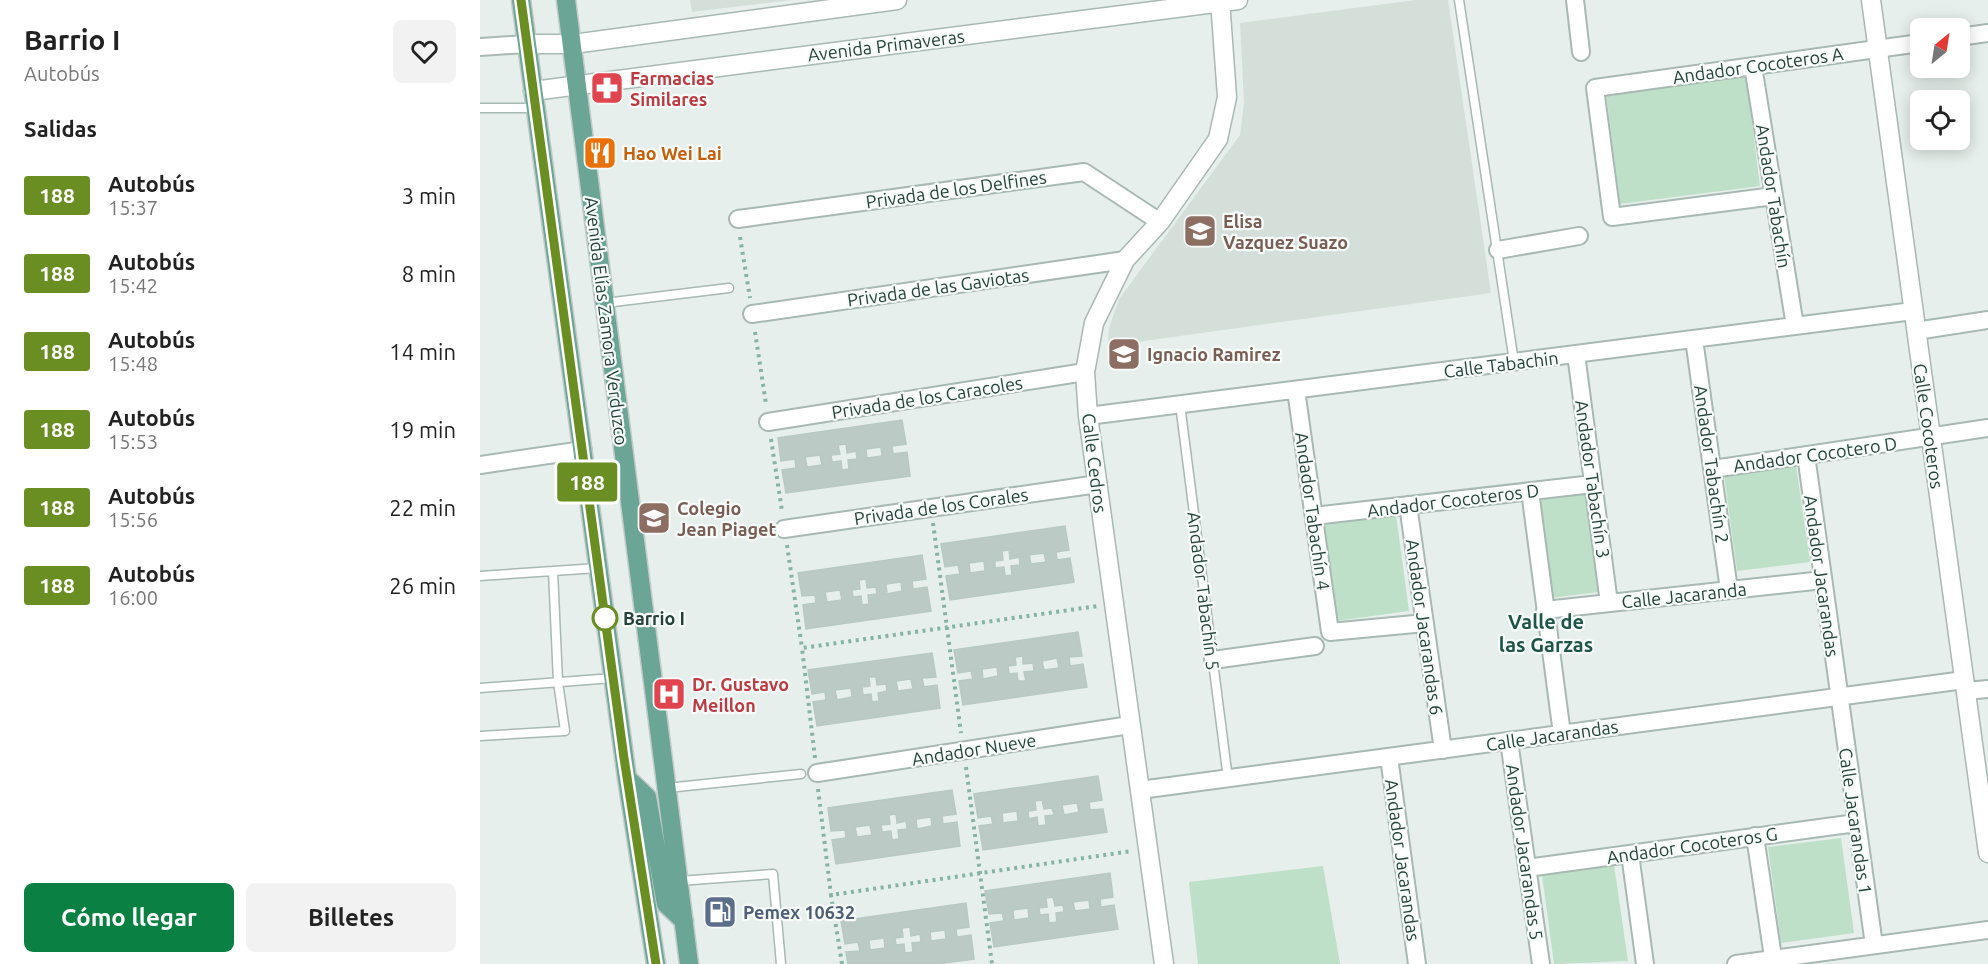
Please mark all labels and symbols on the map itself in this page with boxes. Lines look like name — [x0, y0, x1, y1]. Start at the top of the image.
north arrow — [1910, 18, 1970, 78]
street label: Avenida Primaveras — [806, 25, 966, 65]
street label: Andador Cocoteros A — [1671, 43, 1845, 87]
place label: Farmacias Similares — [630, 68, 714, 109]
pharmacy icon: Farmacias Similares — [589, 70, 625, 106]
street label: Andador Tabachín — [1753, 123, 1795, 269]
restaurant icon: Hao Wei Lai — [582, 135, 618, 171]
place label: Hao Wei Lai — [623, 143, 722, 163]
street label: Privada de los Delfines — [864, 166, 1048, 212]
street label: Avenida Elías Zamora Verduzco — [582, 196, 632, 446]
place label: Elisa Vazquez Suazo — [1223, 211, 1348, 252]
school or university icon: Elisa Vazquez Suazo — [1182, 213, 1218, 249]
street label: Privada de las Gaviotas — [846, 264, 1030, 310]
school or university icon: Ignacio Ramirez — [1106, 336, 1142, 372]
place label: Ignacio Ramirez — [1147, 344, 1281, 364]
street label: Calle Tabachin — [1442, 347, 1560, 381]
street label: Calle Cocoteros — [1910, 362, 1948, 490]
street label: Privada de los Caracoles — [830, 372, 1024, 422]
street label: Andador Tabachín 2 — [1691, 384, 1733, 544]
street label: Andador Tabachín 3 — [1572, 399, 1614, 559]
street label: Calle Cedros — [1079, 412, 1111, 514]
street label: Andador Tabachín 4 — [1292, 431, 1334, 591]
street label: Andador Cocotero D — [1732, 433, 1898, 475]
line badge: 188 — [552, 462, 622, 502]
street label: Andador Cocoteros D — [1366, 480, 1540, 520]
street label: Privada de los Corales — [853, 484, 1030, 528]
street label: Andador Jacarandas — [1801, 494, 1843, 658]
place label: Colegio Jean Piaget — [677, 498, 776, 539]
school or university icon: Colegio Jean Piaget — [636, 500, 672, 536]
street label: Andador Tabachín 5 — [1184, 511, 1224, 671]
street label: Andador Jacarandas 6 — [1403, 538, 1447, 716]
street label: Calle Jacaranda — [1621, 578, 1747, 612]
marker: Barrio I — [592, 605, 618, 631]
place label: Barrio I — [623, 608, 685, 628]
district label: Valle de las Garzas — [1499, 610, 1593, 656]
place label: Dr. Gustavo Meillon — [692, 674, 789, 715]
hospital icon: Dr. Gustavo Meillon — [651, 676, 687, 712]
street label: Calle Jacarandas — [1485, 716, 1620, 754]
street label: Andador Nueve — [910, 729, 1038, 769]
street label: Calle Jacarandas 1 — [1836, 746, 1876, 896]
street label: Andador Jacarandas 5 — [1503, 763, 1547, 941]
street label: Andador Jacarandas — [1382, 778, 1424, 942]
street label: Andador Cocoteros G — [1605, 823, 1779, 867]
fuel station icon: Pemex 10632 — [702, 894, 738, 930]
place label: Pemex 10632 — [743, 902, 855, 922]

